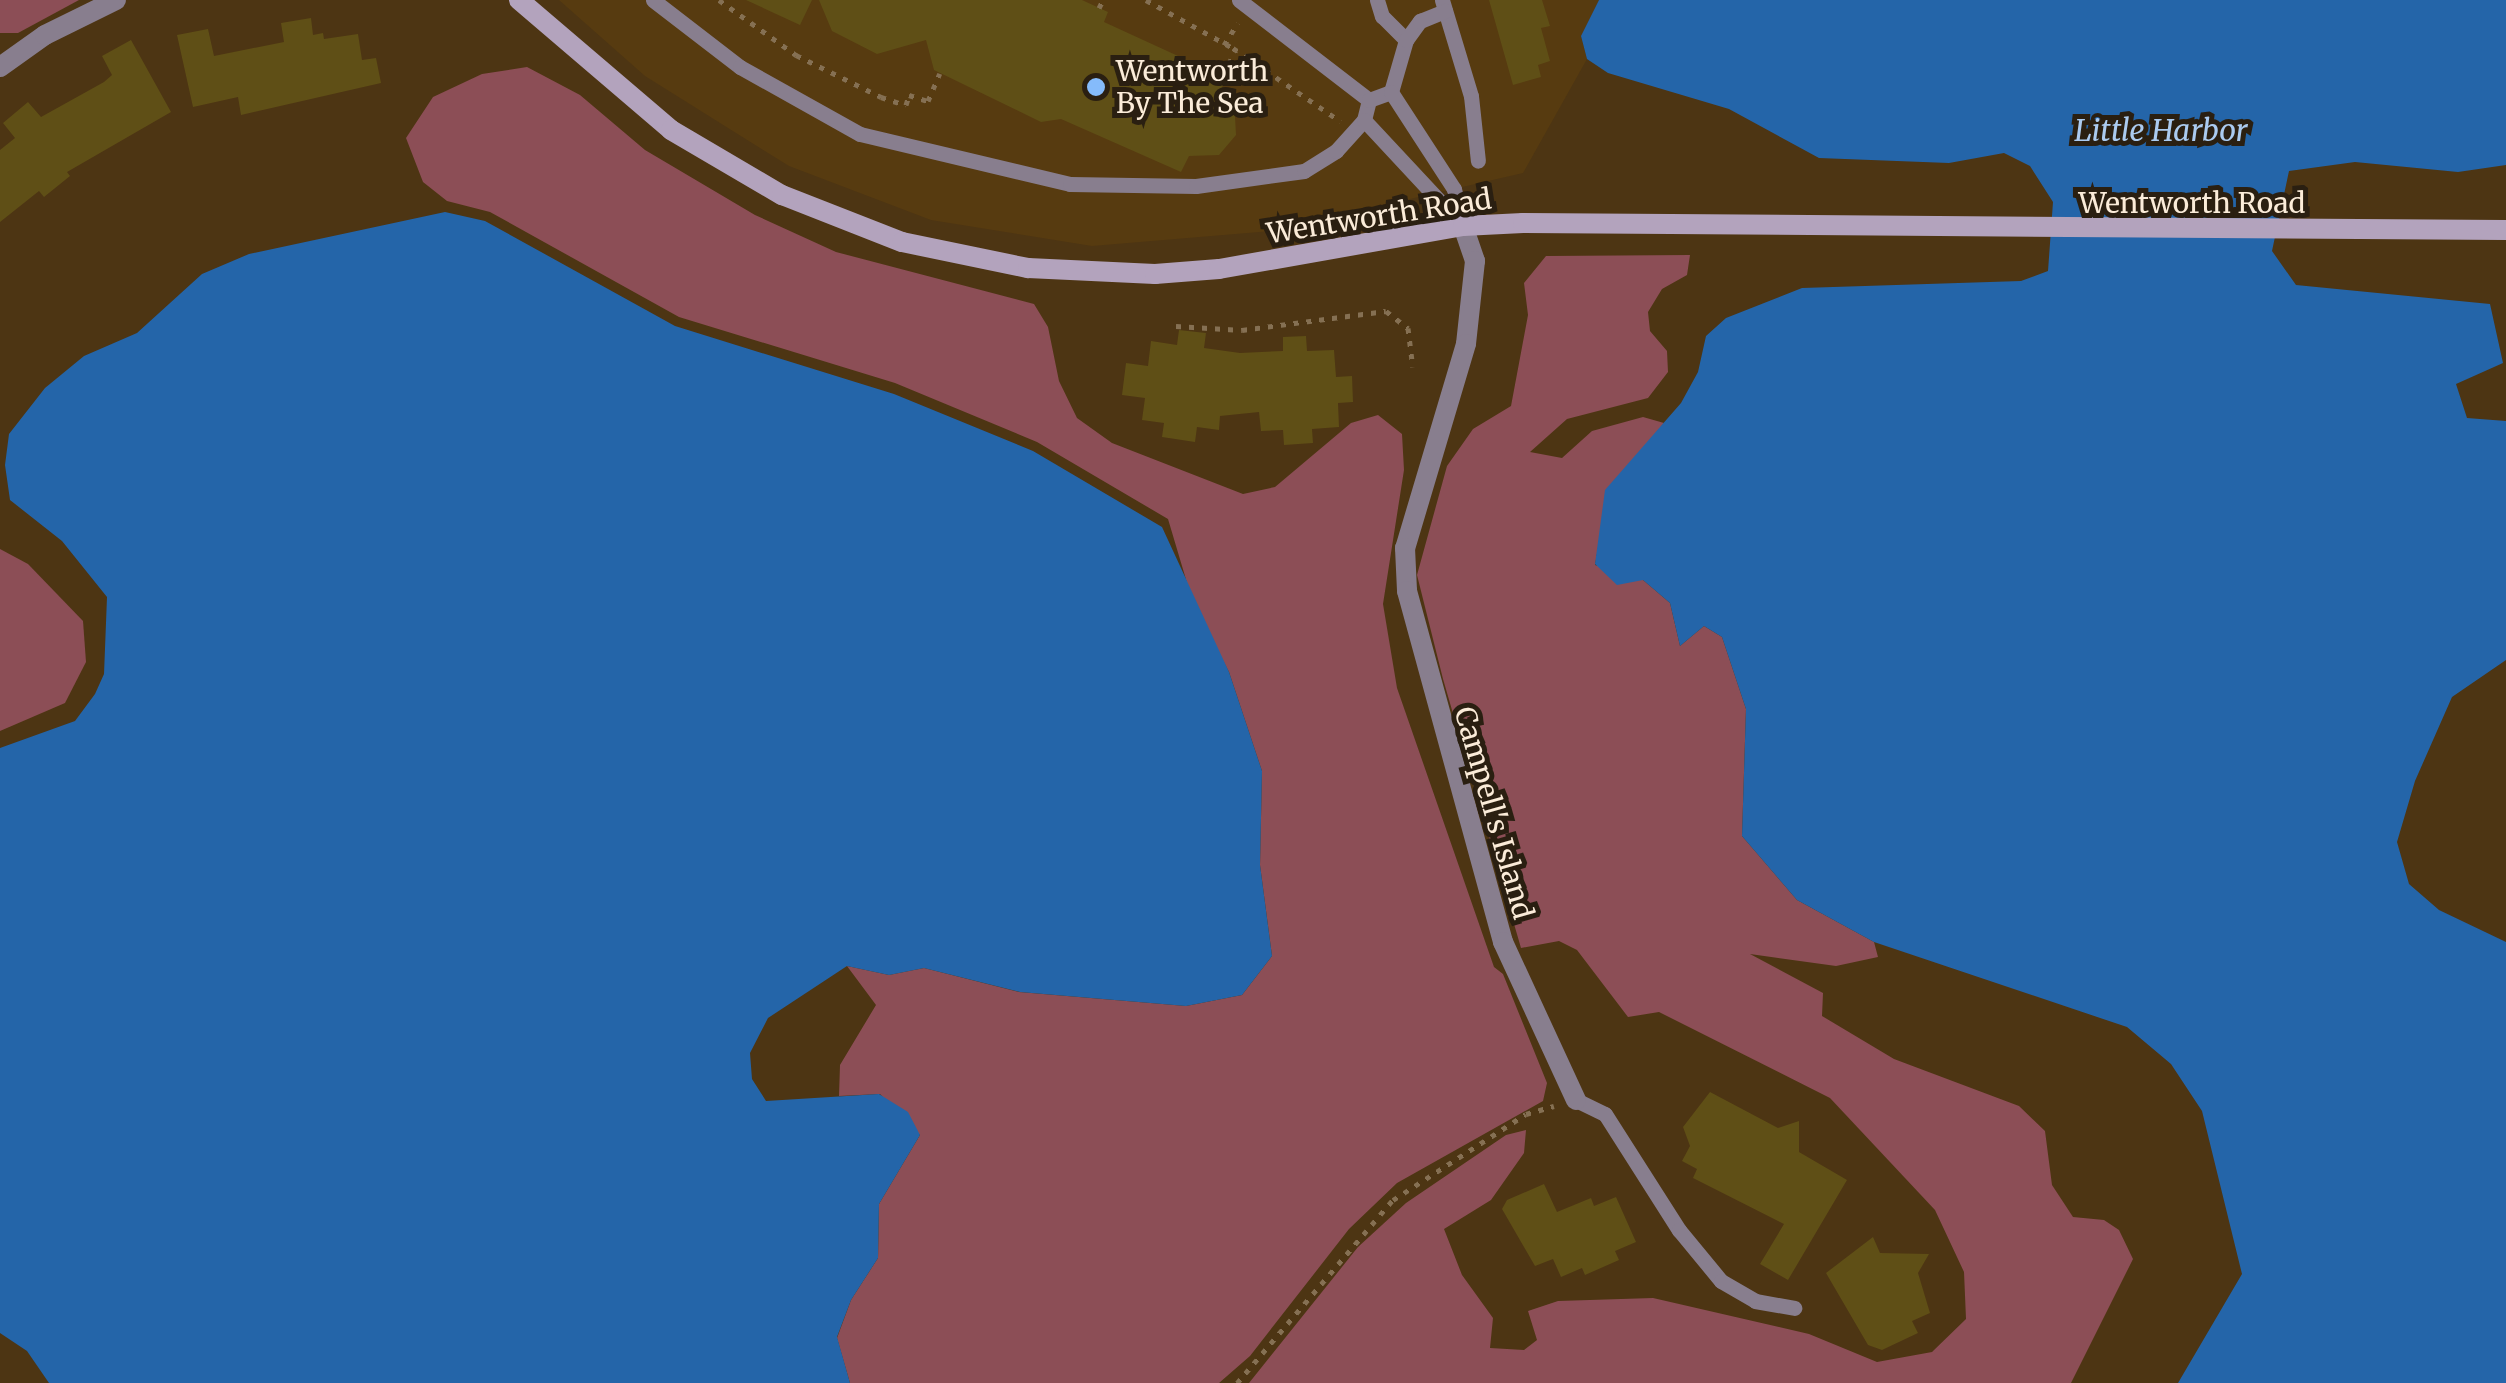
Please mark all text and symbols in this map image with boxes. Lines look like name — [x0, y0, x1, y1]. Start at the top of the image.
place label: Wentworth By The Sea — [1116, 54, 1268, 120]
marker: Wentworth By The Sea — [1085, 76, 1107, 98]
water label: Little Harbor — [2074, 112, 2248, 148]
street label: Wentworth Road — [1264, 182, 1494, 250]
street label: Wentworth Road — [2079, 186, 2305, 220]
street label: Campell's Island — [1448, 703, 1540, 923]

